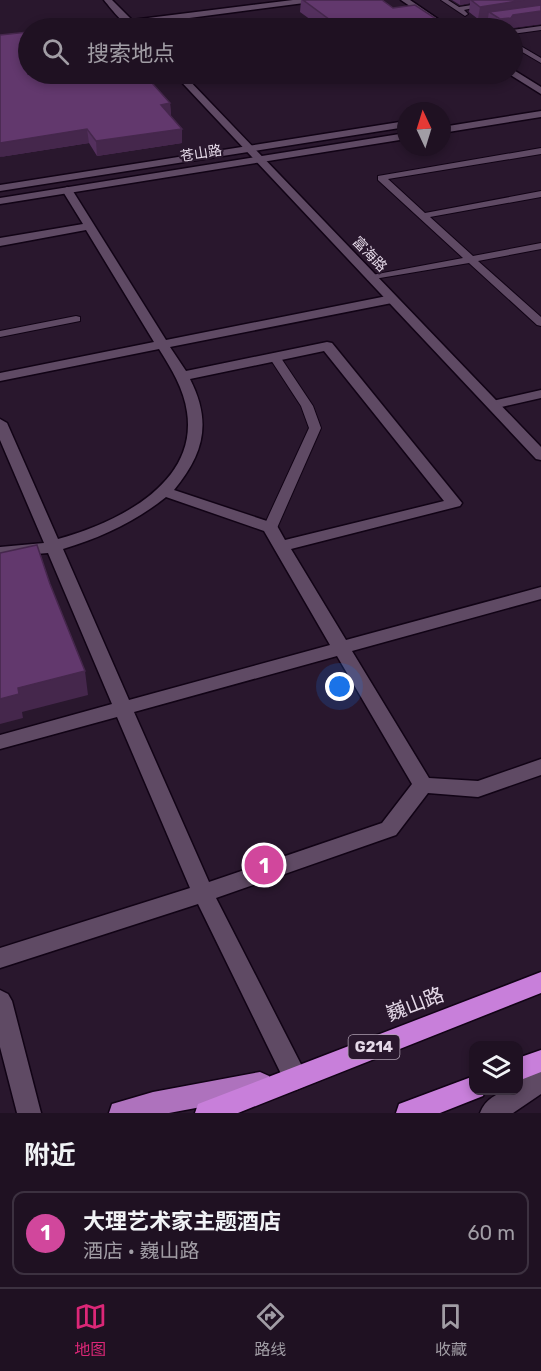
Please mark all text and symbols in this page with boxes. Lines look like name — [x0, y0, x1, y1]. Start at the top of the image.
search box — [18, 18, 523, 84]
icon: search — [39, 35, 72, 68]
text: 搜索地点 — [87, 40, 175, 67]
north arrow — [397, 102, 451, 156]
street label: 苍山路 — [179, 142, 223, 165]
street label: 富海路 — [349, 233, 390, 275]
your location — [325, 672, 354, 701]
pin: 1 — [244, 842, 284, 888]
street label: 巍山路 — [383, 982, 447, 1026]
road number: G214 — [348, 1035, 400, 1059]
map controls — [469, 1041, 523, 1095]
button: layers — [469, 1041, 523, 1095]
text: 附近 — [24, 1140, 76, 1171]
text: 大理艺术家主题酒店 — [83, 1208, 281, 1235]
text: 1 — [41, 1221, 50, 1245]
text: 60 m — [468, 1221, 515, 1245]
text: 酒店 · 巍山路 — [83, 1239, 199, 1263]
tab: 地图 — [74, 1300, 107, 1360]
tab: 路线 — [254, 1300, 287, 1360]
tab: 收藏 — [434, 1300, 467, 1360]

